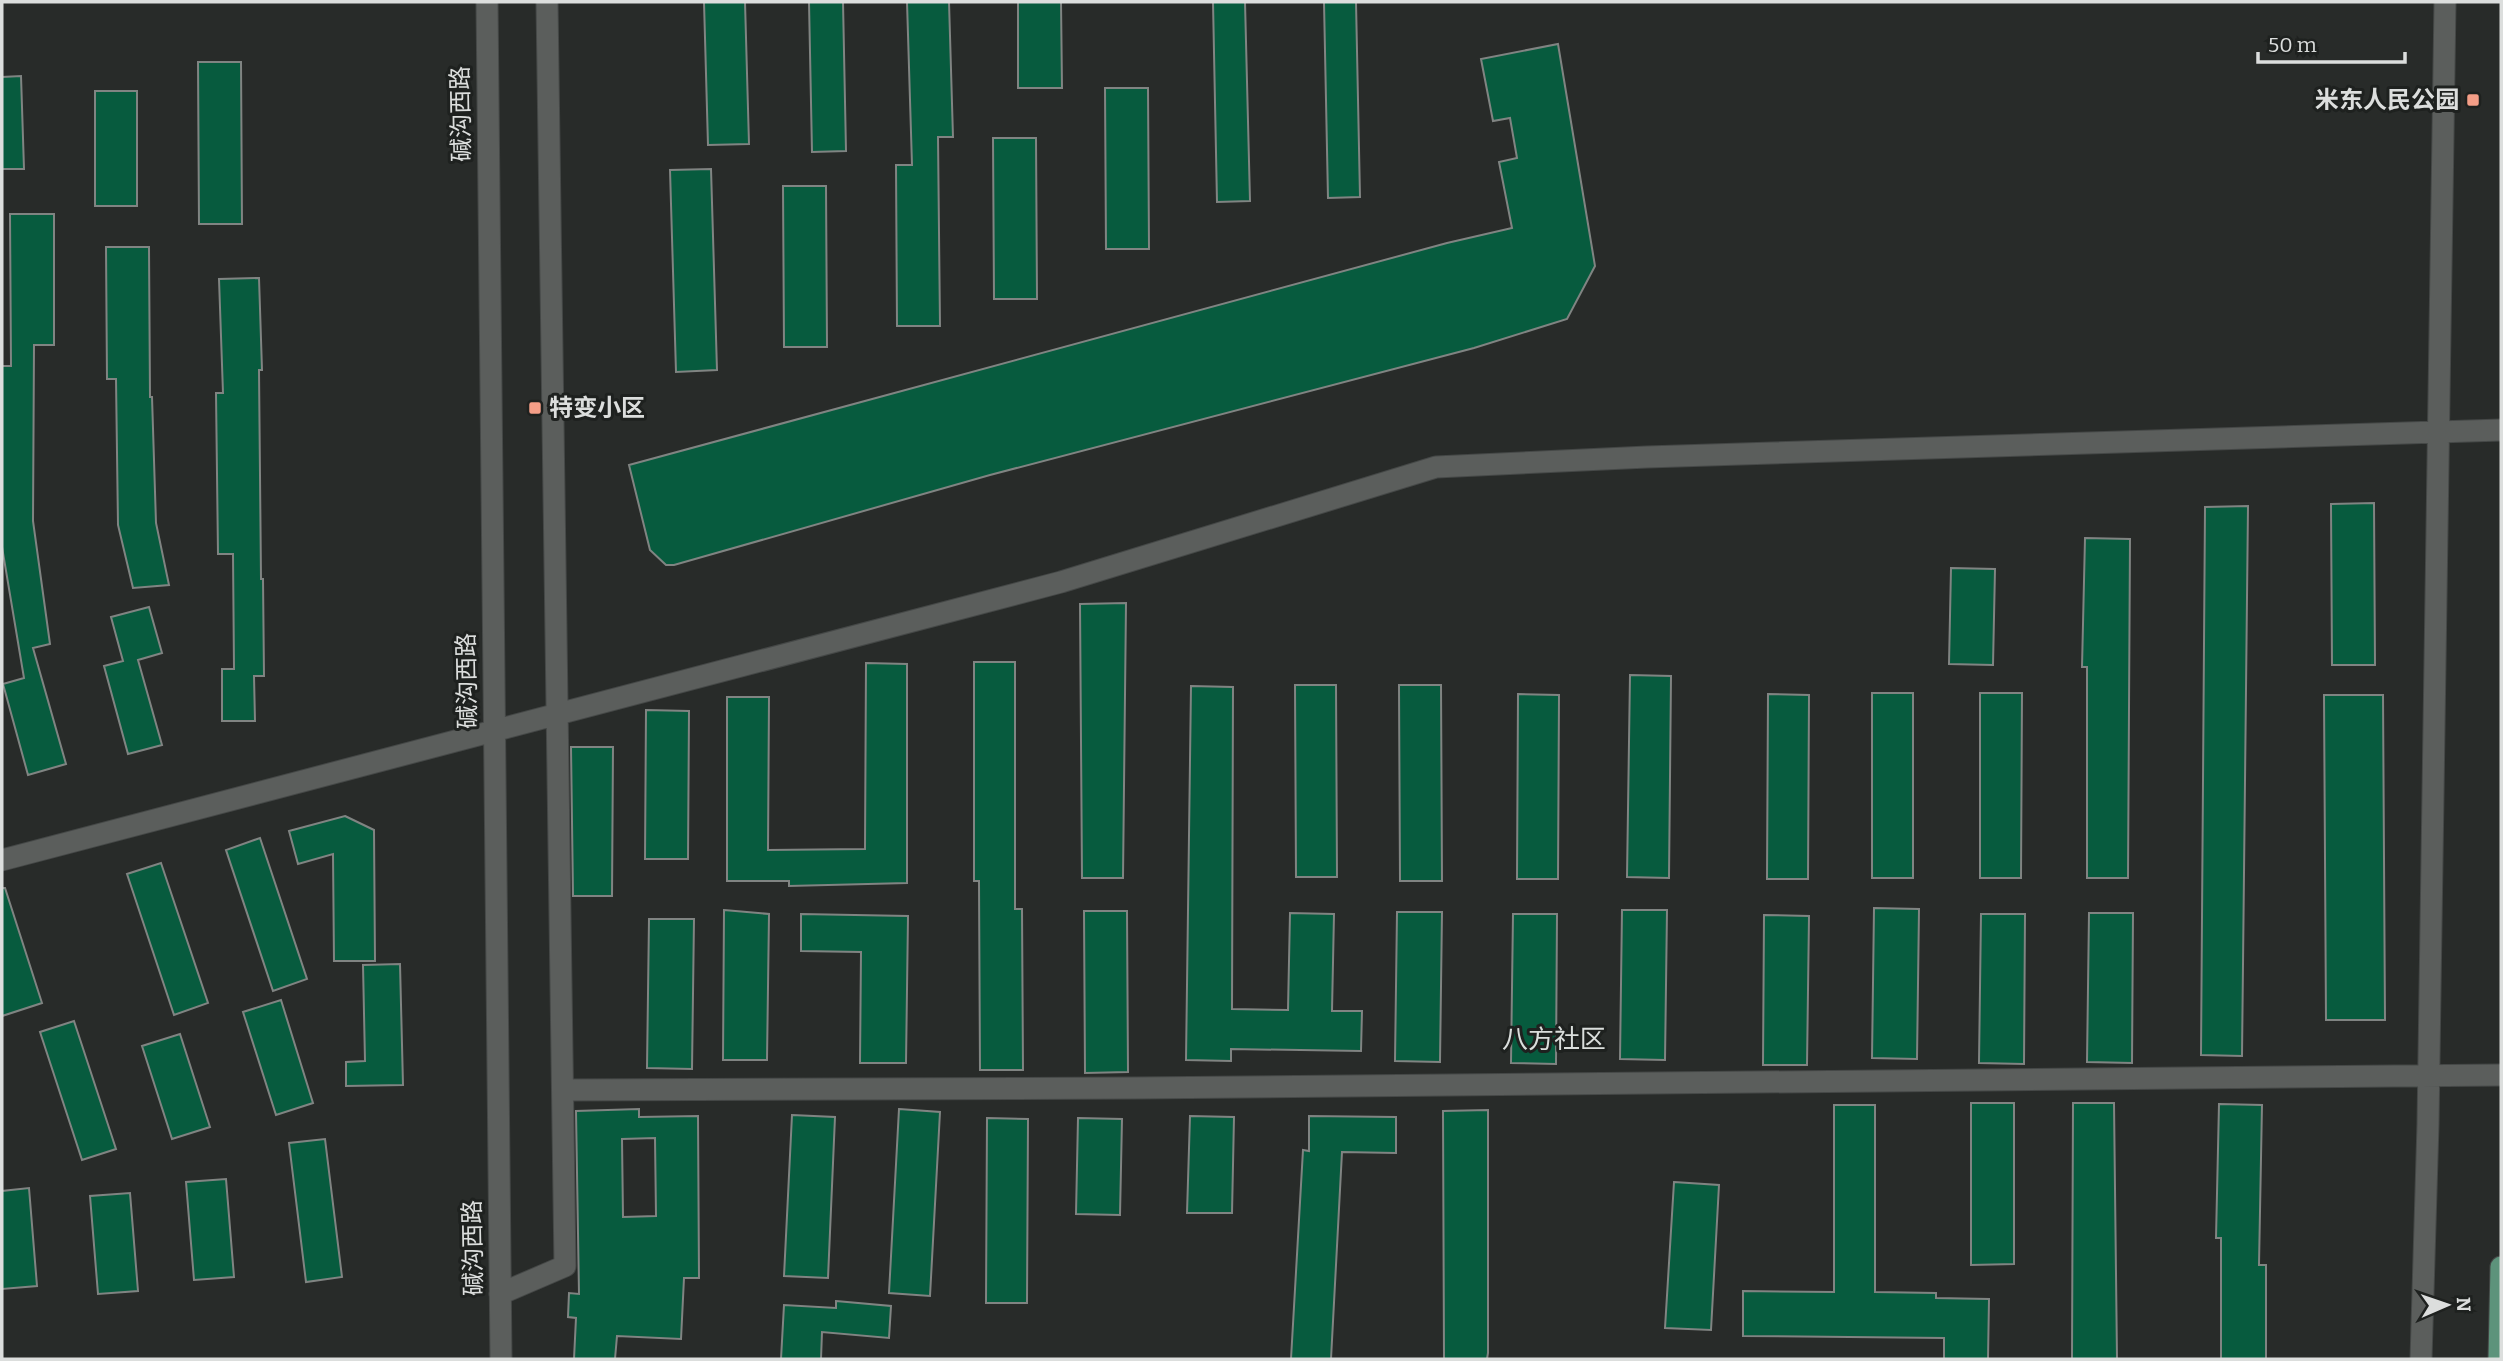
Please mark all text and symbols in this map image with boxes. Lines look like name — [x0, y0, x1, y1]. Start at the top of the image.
scale bar — [2258, 21, 2405, 65]
text: 50 m — [2268, 32, 2317, 58]
street label: 碱沟西路 — [446, 66, 476, 162]
place label: 米东人民公园 — [2315, 86, 2459, 114]
marker: 米东人民公园 — [2465, 92, 2481, 108]
place label: 特变小区 — [549, 394, 645, 422]
marker: 特变小区 — [527, 400, 543, 416]
street label: 碱沟西路 — [452, 633, 482, 729]
district label: 八方社区 — [1502, 1024, 1606, 1055]
street label: 碱沟西路 — [458, 1200, 488, 1296]
north arrow — [2412, 1270, 2482, 1340]
text: N — [2452, 1297, 2475, 1312]

